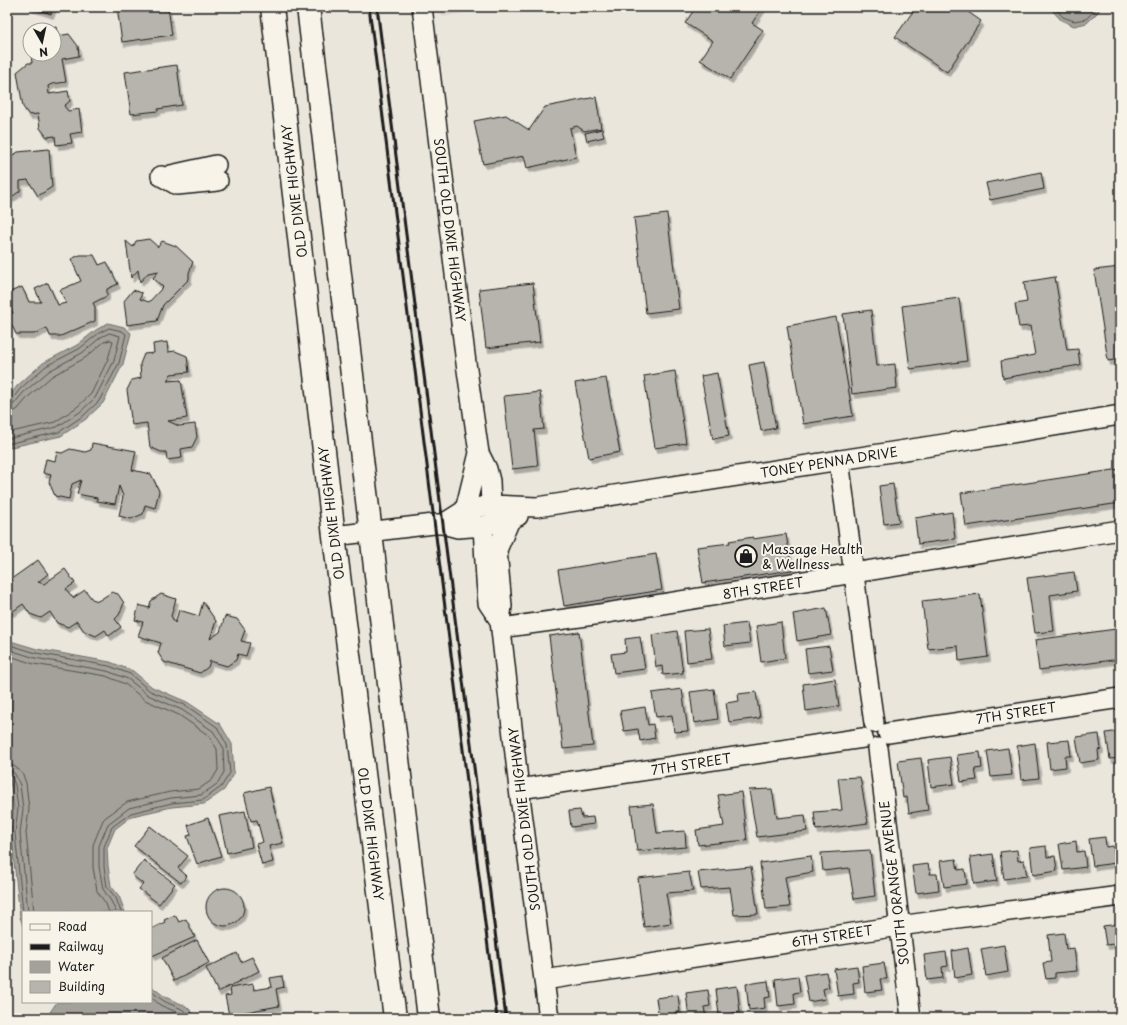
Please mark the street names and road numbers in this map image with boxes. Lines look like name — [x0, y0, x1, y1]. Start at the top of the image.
street label: OLD DIXIE HIGHWAY — [276, 123, 311, 259]
street label: SOUTH OLD DIXIE HIGHWAY — [430, 137, 471, 323]
street label: TONEY PENNA DRIVE — [759, 441, 899, 482]
street label: OLD DIXIE HIGHWAY — [313, 445, 348, 581]
street label: 8TH STREET — [721, 572, 805, 603]
street label: 7TH STREET — [975, 697, 1057, 728]
street label: SOUTH OLD DIXIE HIGHWAY — [503, 726, 544, 912]
street label: 7TH STREET — [650, 748, 732, 779]
street label: OLD DIXIE HIGHWAY — [354, 766, 389, 902]
street label: SOUTH ORANGE AVENUE — [874, 800, 913, 966]
street label: 6TH STREET — [790, 920, 874, 951]

